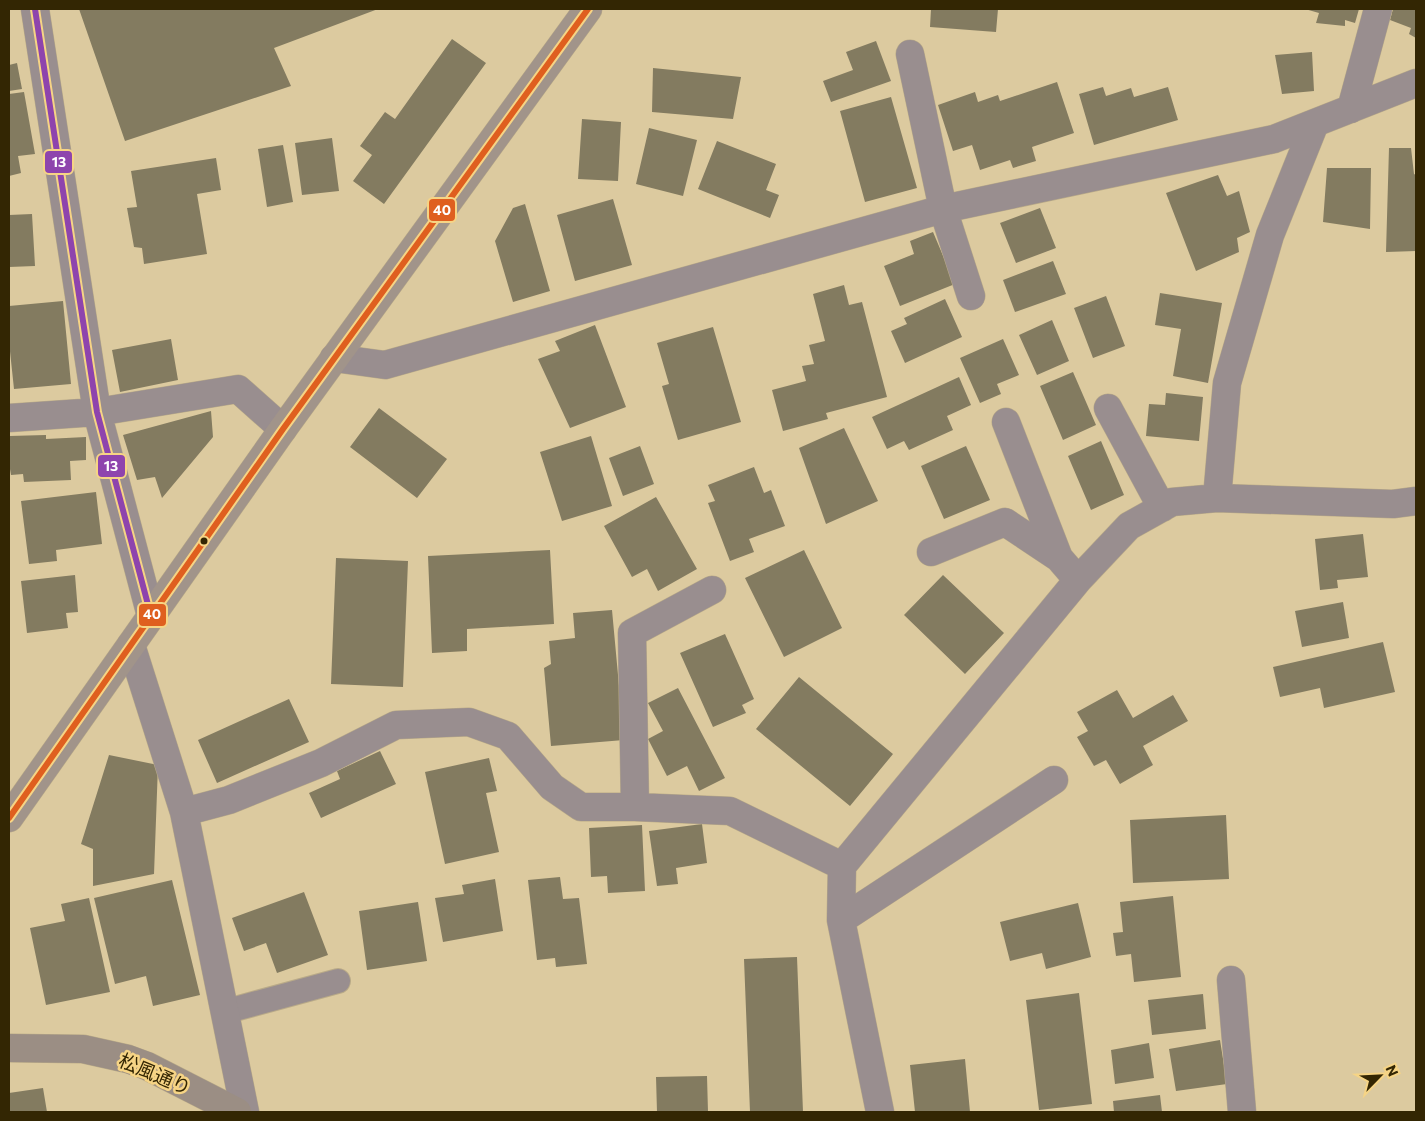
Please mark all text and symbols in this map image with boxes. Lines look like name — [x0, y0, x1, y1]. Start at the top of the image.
line badge: 13 — [44, 150, 73, 174]
text: 13 — [52, 153, 66, 170]
line badge: 40 — [428, 198, 456, 222]
text: 40 — [433, 201, 451, 218]
line badge: 13 — [97, 454, 126, 478]
text: 13 — [104, 457, 118, 474]
unlabelled marker — [199, 536, 209, 546]
line badge: 40 — [138, 603, 167, 627]
text: 40 — [143, 605, 161, 622]
street label: 松風通り — [116, 1048, 195, 1099]
north arrow — [1355, 1051, 1405, 1101]
text: N — [1382, 1062, 1402, 1079]

